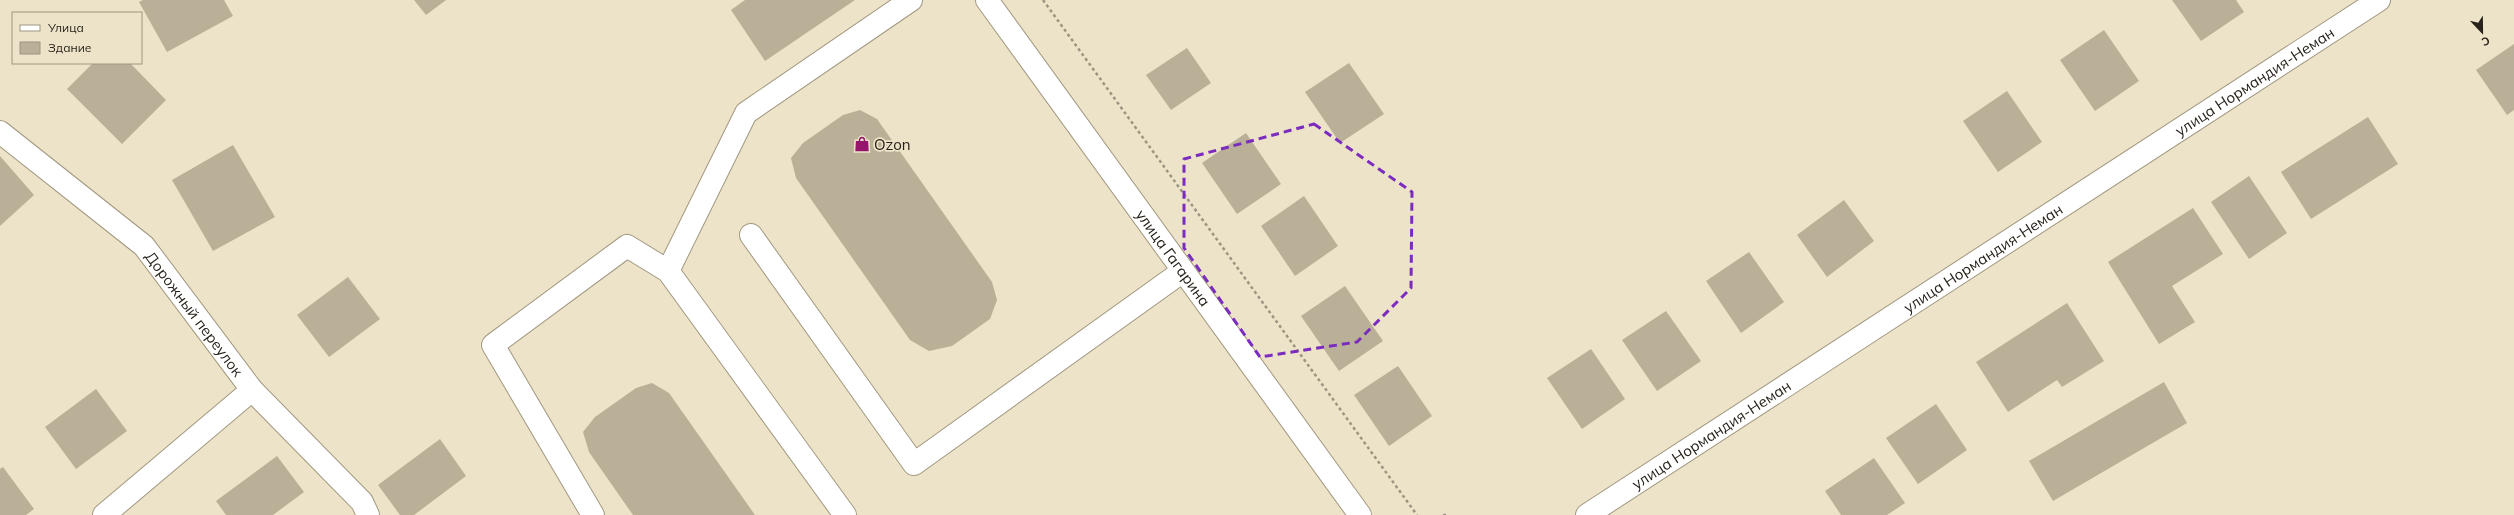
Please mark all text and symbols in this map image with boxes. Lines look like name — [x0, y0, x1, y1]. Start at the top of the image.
legend — [12, 12, 142, 64]
north arrow — [2462, 12, 2502, 52]
text: Улица — [47, 20, 84, 35]
street label: улица Нормандия-Неман — [2171, 22, 2338, 140]
text: С — [2479, 33, 2492, 49]
text: Здание — [48, 40, 92, 55]
shop icon: Ozon — [853, 135, 871, 153]
place label: Ozon — [874, 135, 911, 154]
street label: улица Нормандия-Неман — [1900, 199, 2066, 316]
street label: улица Гагарина — [1132, 205, 1215, 310]
street label: Дорожный переулок — [142, 247, 248, 381]
street label: улица Нормандия-Неман — [1628, 376, 1794, 493]

